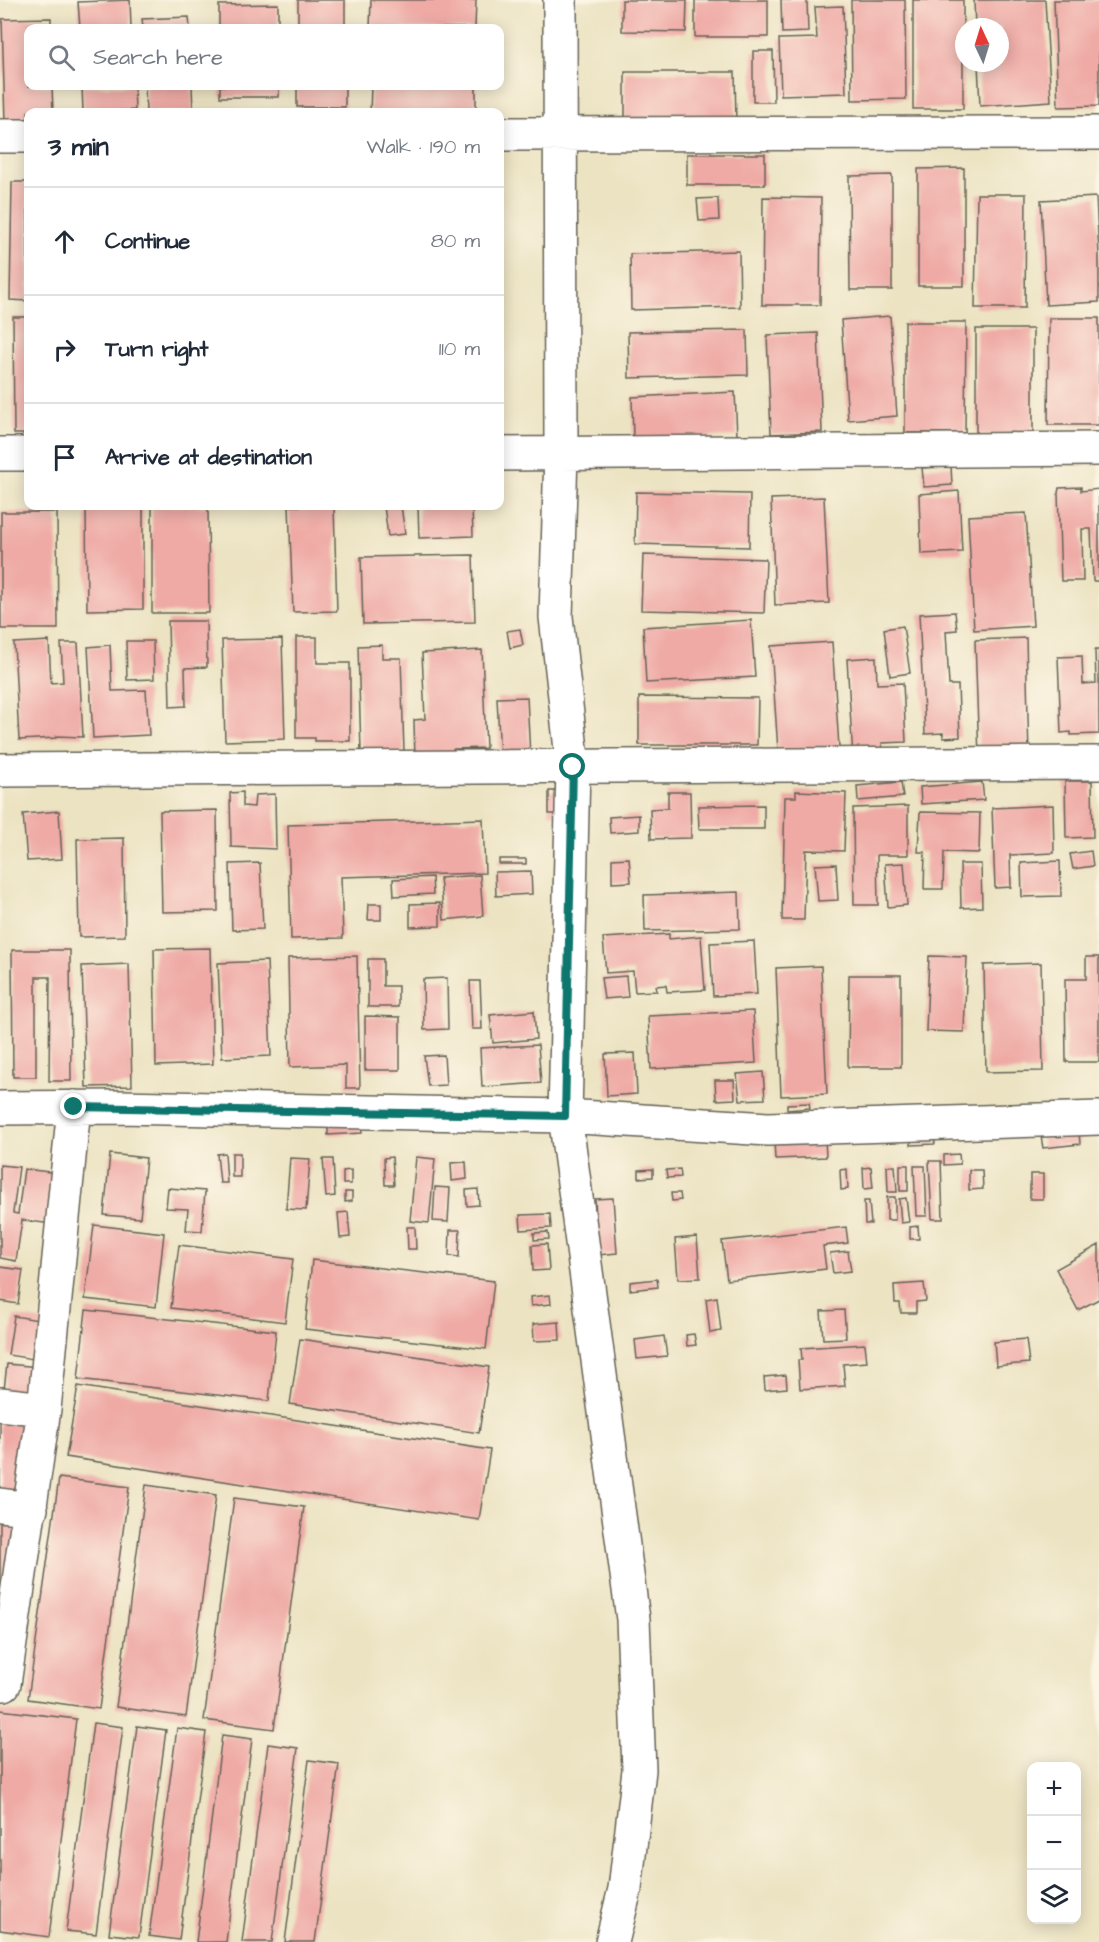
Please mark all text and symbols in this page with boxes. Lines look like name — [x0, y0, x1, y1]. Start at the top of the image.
north arrow — [955, 18, 1009, 72]
search box — [24, 24, 504, 90]
icon: search — [45, 41, 78, 74]
text: Search here — [93, 42, 223, 73]
text: 3 min — [48, 129, 109, 165]
text: Walk · 190 m — [367, 133, 480, 161]
icon: ahead — [48, 225, 81, 258]
text: Continue — [105, 226, 190, 257]
text: 80 m — [431, 227, 480, 255]
icon: right — [48, 333, 81, 366]
text: Turn right — [105, 334, 208, 365]
text: 110 m — [439, 335, 480, 363]
icon: arrive — [48, 441, 81, 474]
text: Arrive at destination — [105, 442, 312, 473]
route start — [559, 753, 585, 779]
route end — [60, 1093, 86, 1119]
map controls — [1027, 1762, 1081, 1924]
button: + — [1027, 1762, 1081, 1816]
button: − — [1027, 1816, 1081, 1870]
button: layers — [1027, 1870, 1081, 1924]

